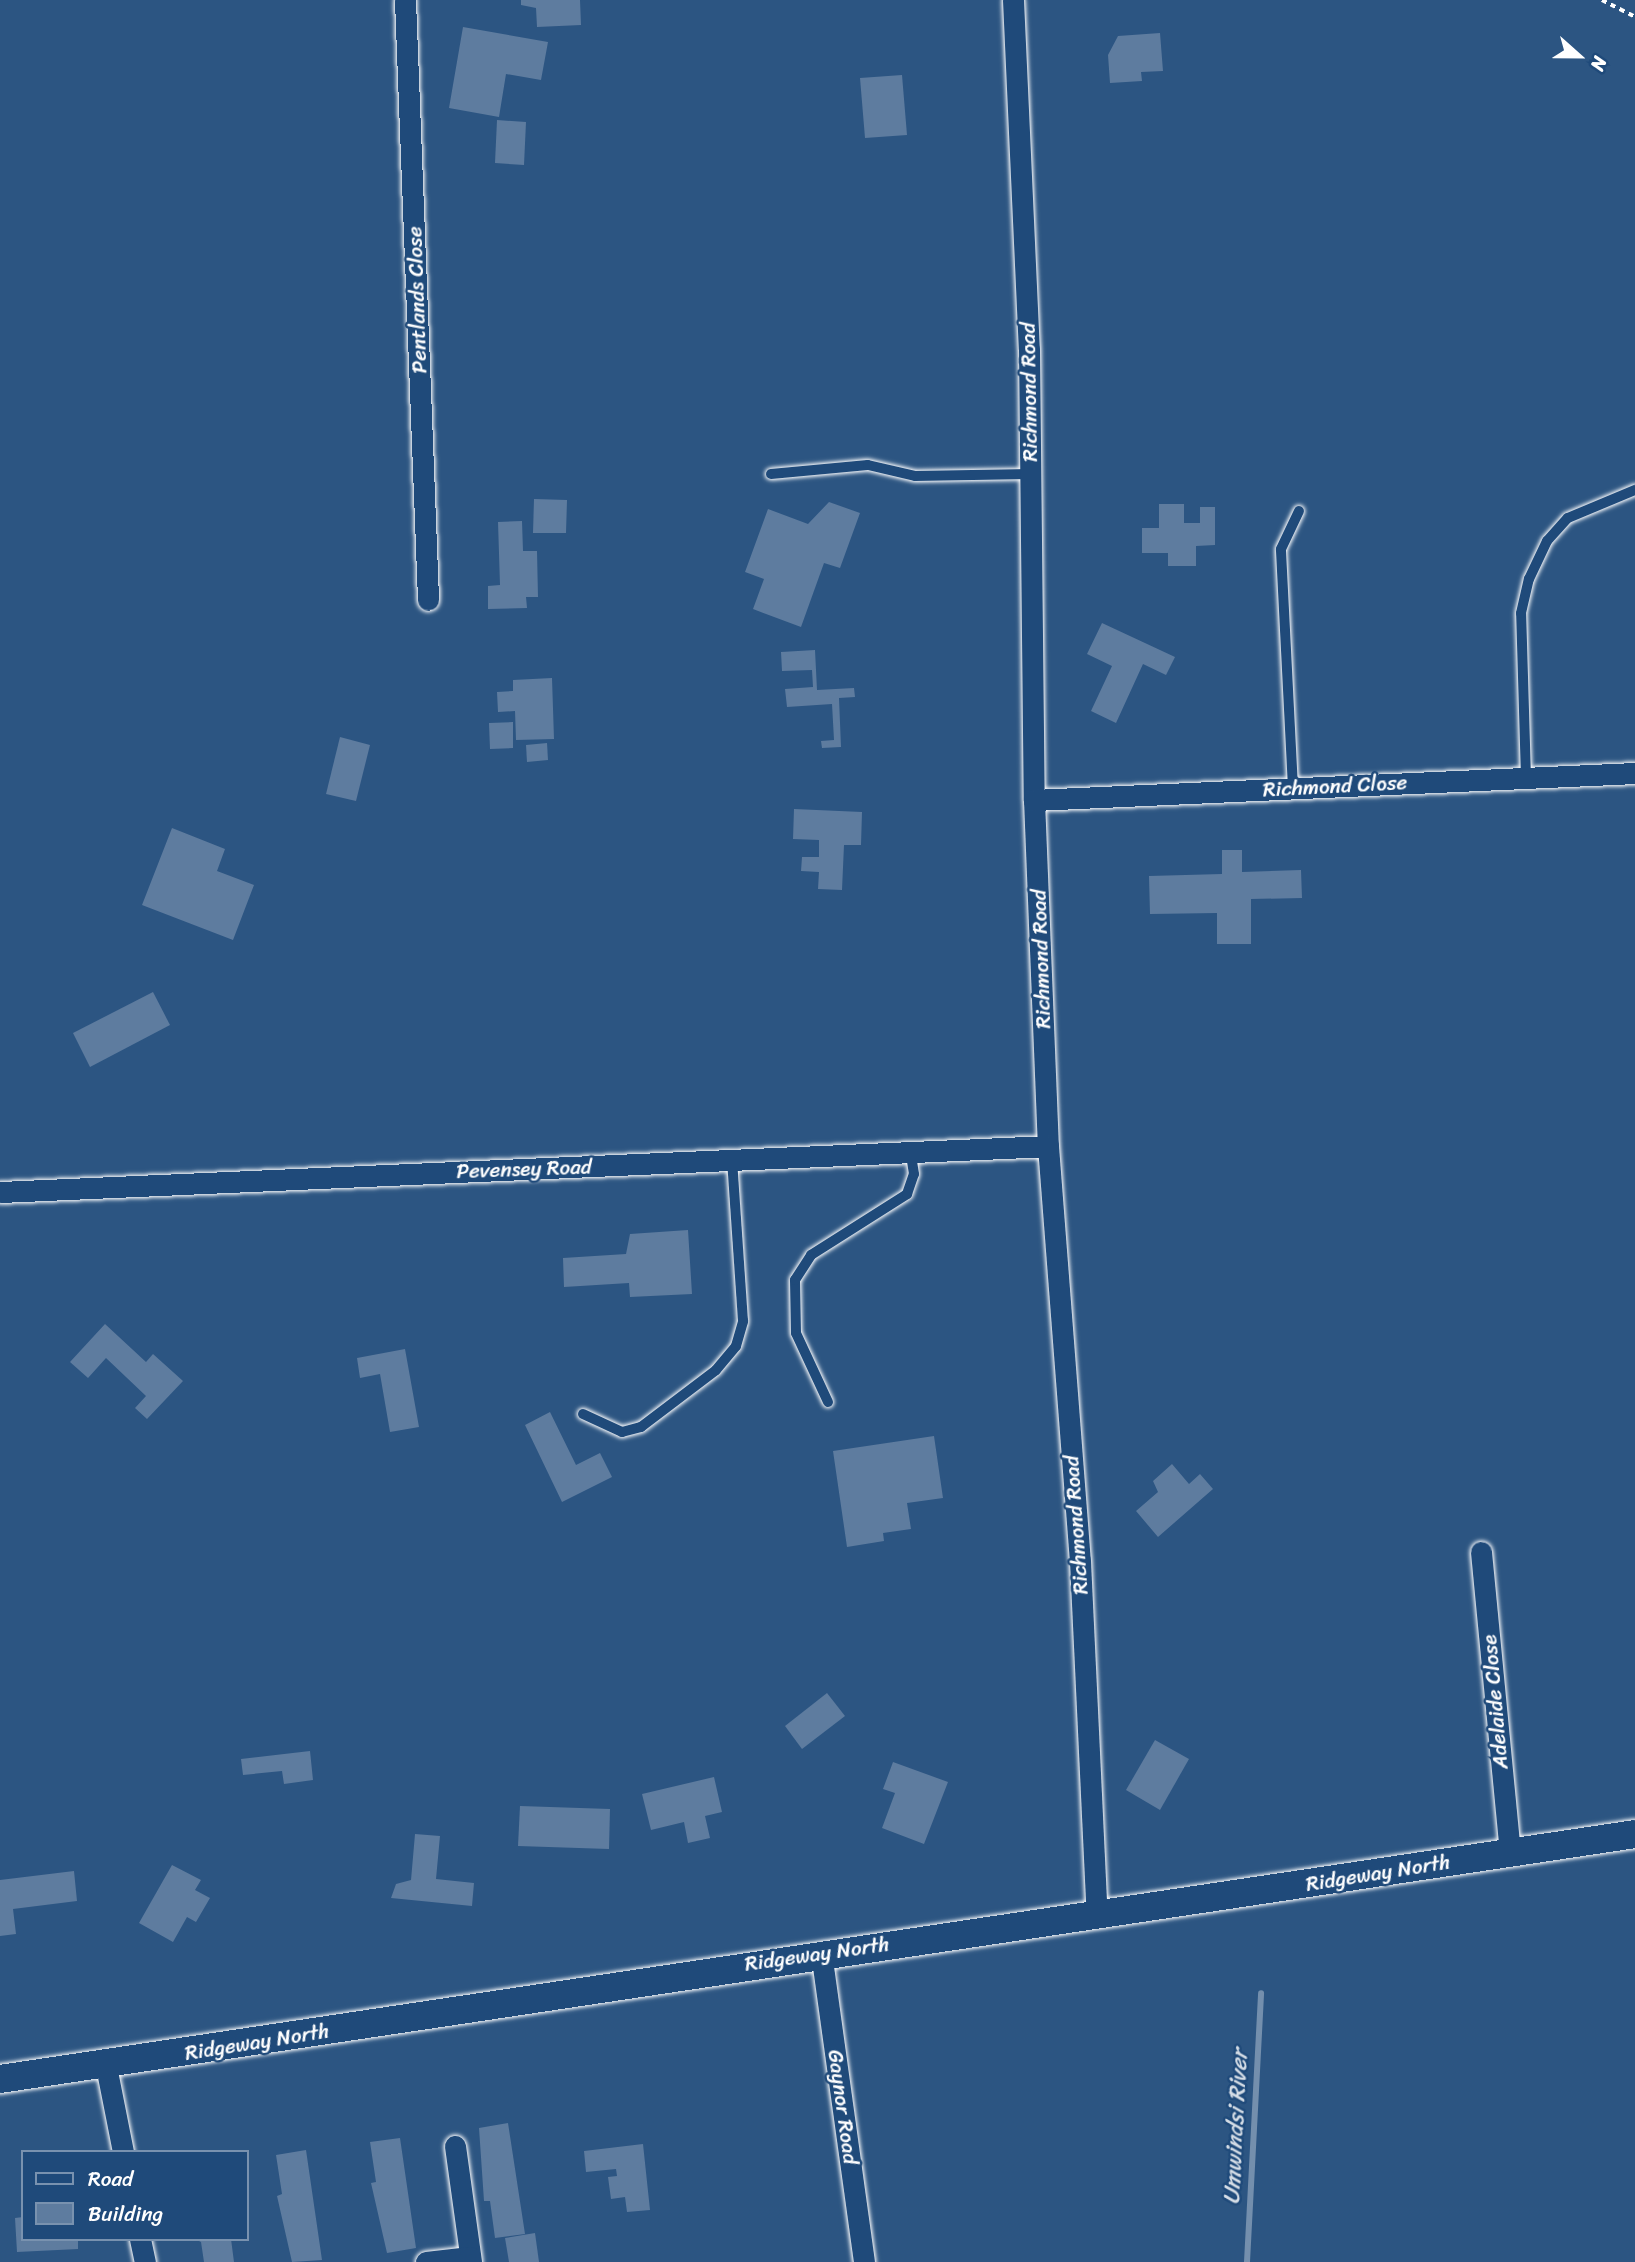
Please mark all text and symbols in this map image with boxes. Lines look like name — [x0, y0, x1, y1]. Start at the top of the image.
north arrow — [1544, 21, 1614, 91]
text: N — [1581, 52, 1617, 76]
street label: Pentlands Close — [402, 226, 432, 374]
street label: Richmond Road — [1015, 322, 1043, 462]
street label: Richmond Close — [1262, 770, 1408, 802]
street label: Richmond Road — [1026, 889, 1056, 1029]
street label: Pevensey Road — [456, 1154, 592, 1184]
street label: Richmond Road — [1059, 1454, 1093, 1596]
street label: Adelaide Close — [1477, 1633, 1513, 1771]
street label: Ridgeway North — [1304, 1849, 1452, 1897]
street label: Ridgeway North — [743, 1931, 891, 1977]
street label: Ridgeway North — [183, 2018, 331, 2066]
street label: Gaynor Road — [822, 2048, 864, 2166]
water label: Umwindsi River — [1218, 2049, 1254, 2205]
legend — [21, 2150, 248, 2241]
text: Road — [88, 2160, 133, 2198]
text: Building — [88, 2195, 163, 2233]

